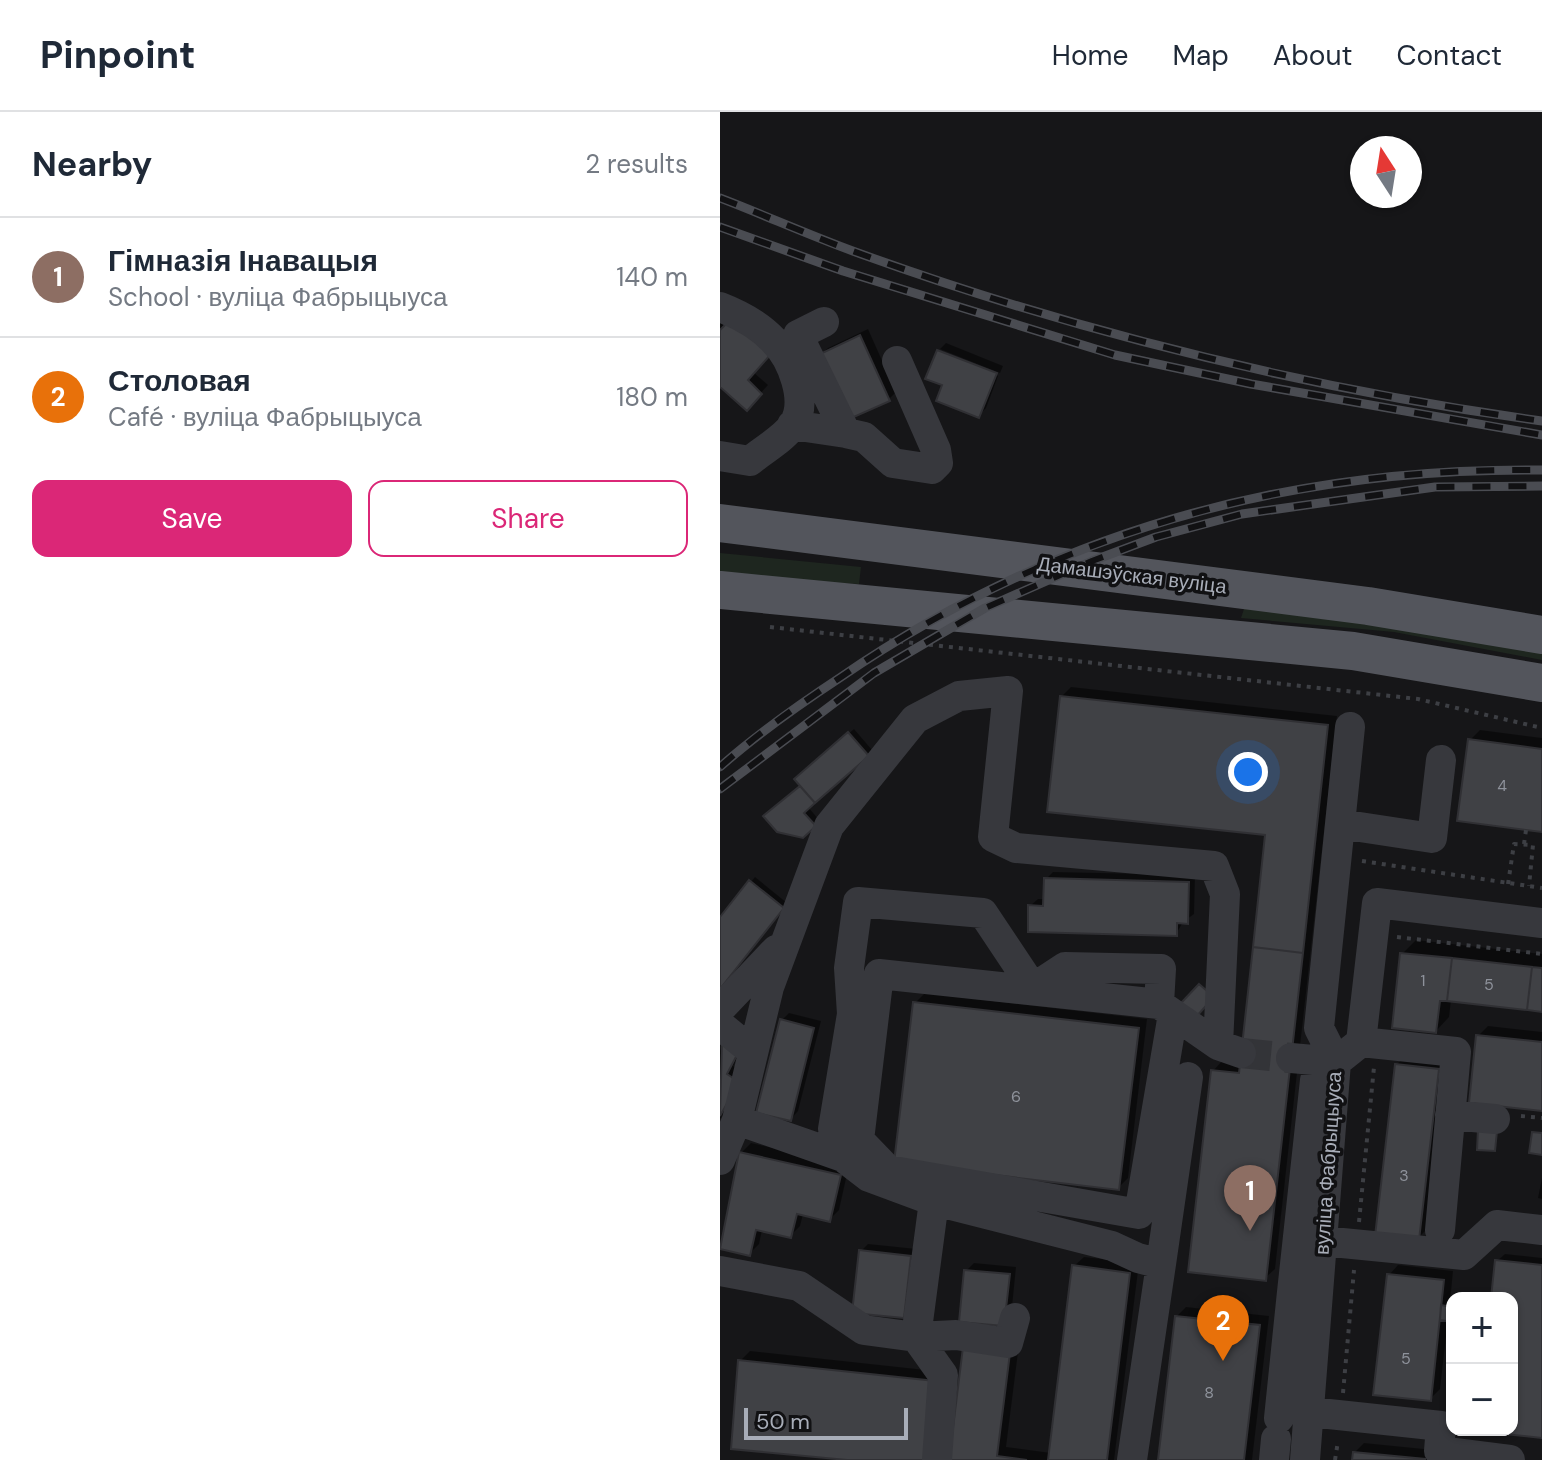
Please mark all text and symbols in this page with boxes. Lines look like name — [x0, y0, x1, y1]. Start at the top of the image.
text: Pinpoint — [40, 30, 196, 80]
text: Home — [1052, 37, 1128, 74]
text: Map — [1172, 37, 1229, 74]
text: About — [1273, 37, 1352, 74]
text: Contact — [1396, 37, 1502, 74]
north arrow — [1350, 136, 1422, 208]
text: Nearby — [32, 142, 152, 187]
text: 2 results — [585, 147, 688, 181]
text: Гімназія Інавацыя — [108, 241, 378, 280]
text: 1 — [53, 260, 63, 294]
text: 140 m — [616, 260, 688, 294]
text: School · вуліца Фабрыцыуса — [108, 280, 447, 314]
text: Столовая — [108, 361, 251, 400]
text: 2 — [50, 380, 66, 414]
text: 180 m — [616, 380, 688, 414]
text: Café · вуліца Фабрыцыуса — [108, 400, 422, 434]
button: Save — [32, 480, 352, 557]
button: Share — [368, 480, 688, 557]
street label: Дамашэўская вуліца — [1036, 550, 1229, 600]
your location — [1228, 752, 1268, 792]
house number: 4 — [1497, 775, 1507, 796]
house number: 1 — [1421, 970, 1426, 991]
house number: 5 — [1484, 974, 1494, 995]
street label: вуліца Фабрыцыуса — [1309, 1070, 1347, 1256]
house number: 6 — [1011, 1086, 1021, 1107]
pin: 1 — [1224, 1165, 1276, 1231]
house number: 3 — [1399, 1165, 1409, 1186]
map controls — [1446, 1292, 1518, 1436]
button: + — [1446, 1292, 1518, 1364]
pin: 2 — [1197, 1295, 1249, 1361]
house number: 5 — [1401, 1348, 1411, 1369]
button: − — [1446, 1364, 1518, 1436]
house number: 8 — [1204, 1382, 1214, 1403]
scale bar — [744, 1404, 908, 1440]
text: 50 m — [756, 1407, 810, 1436]

